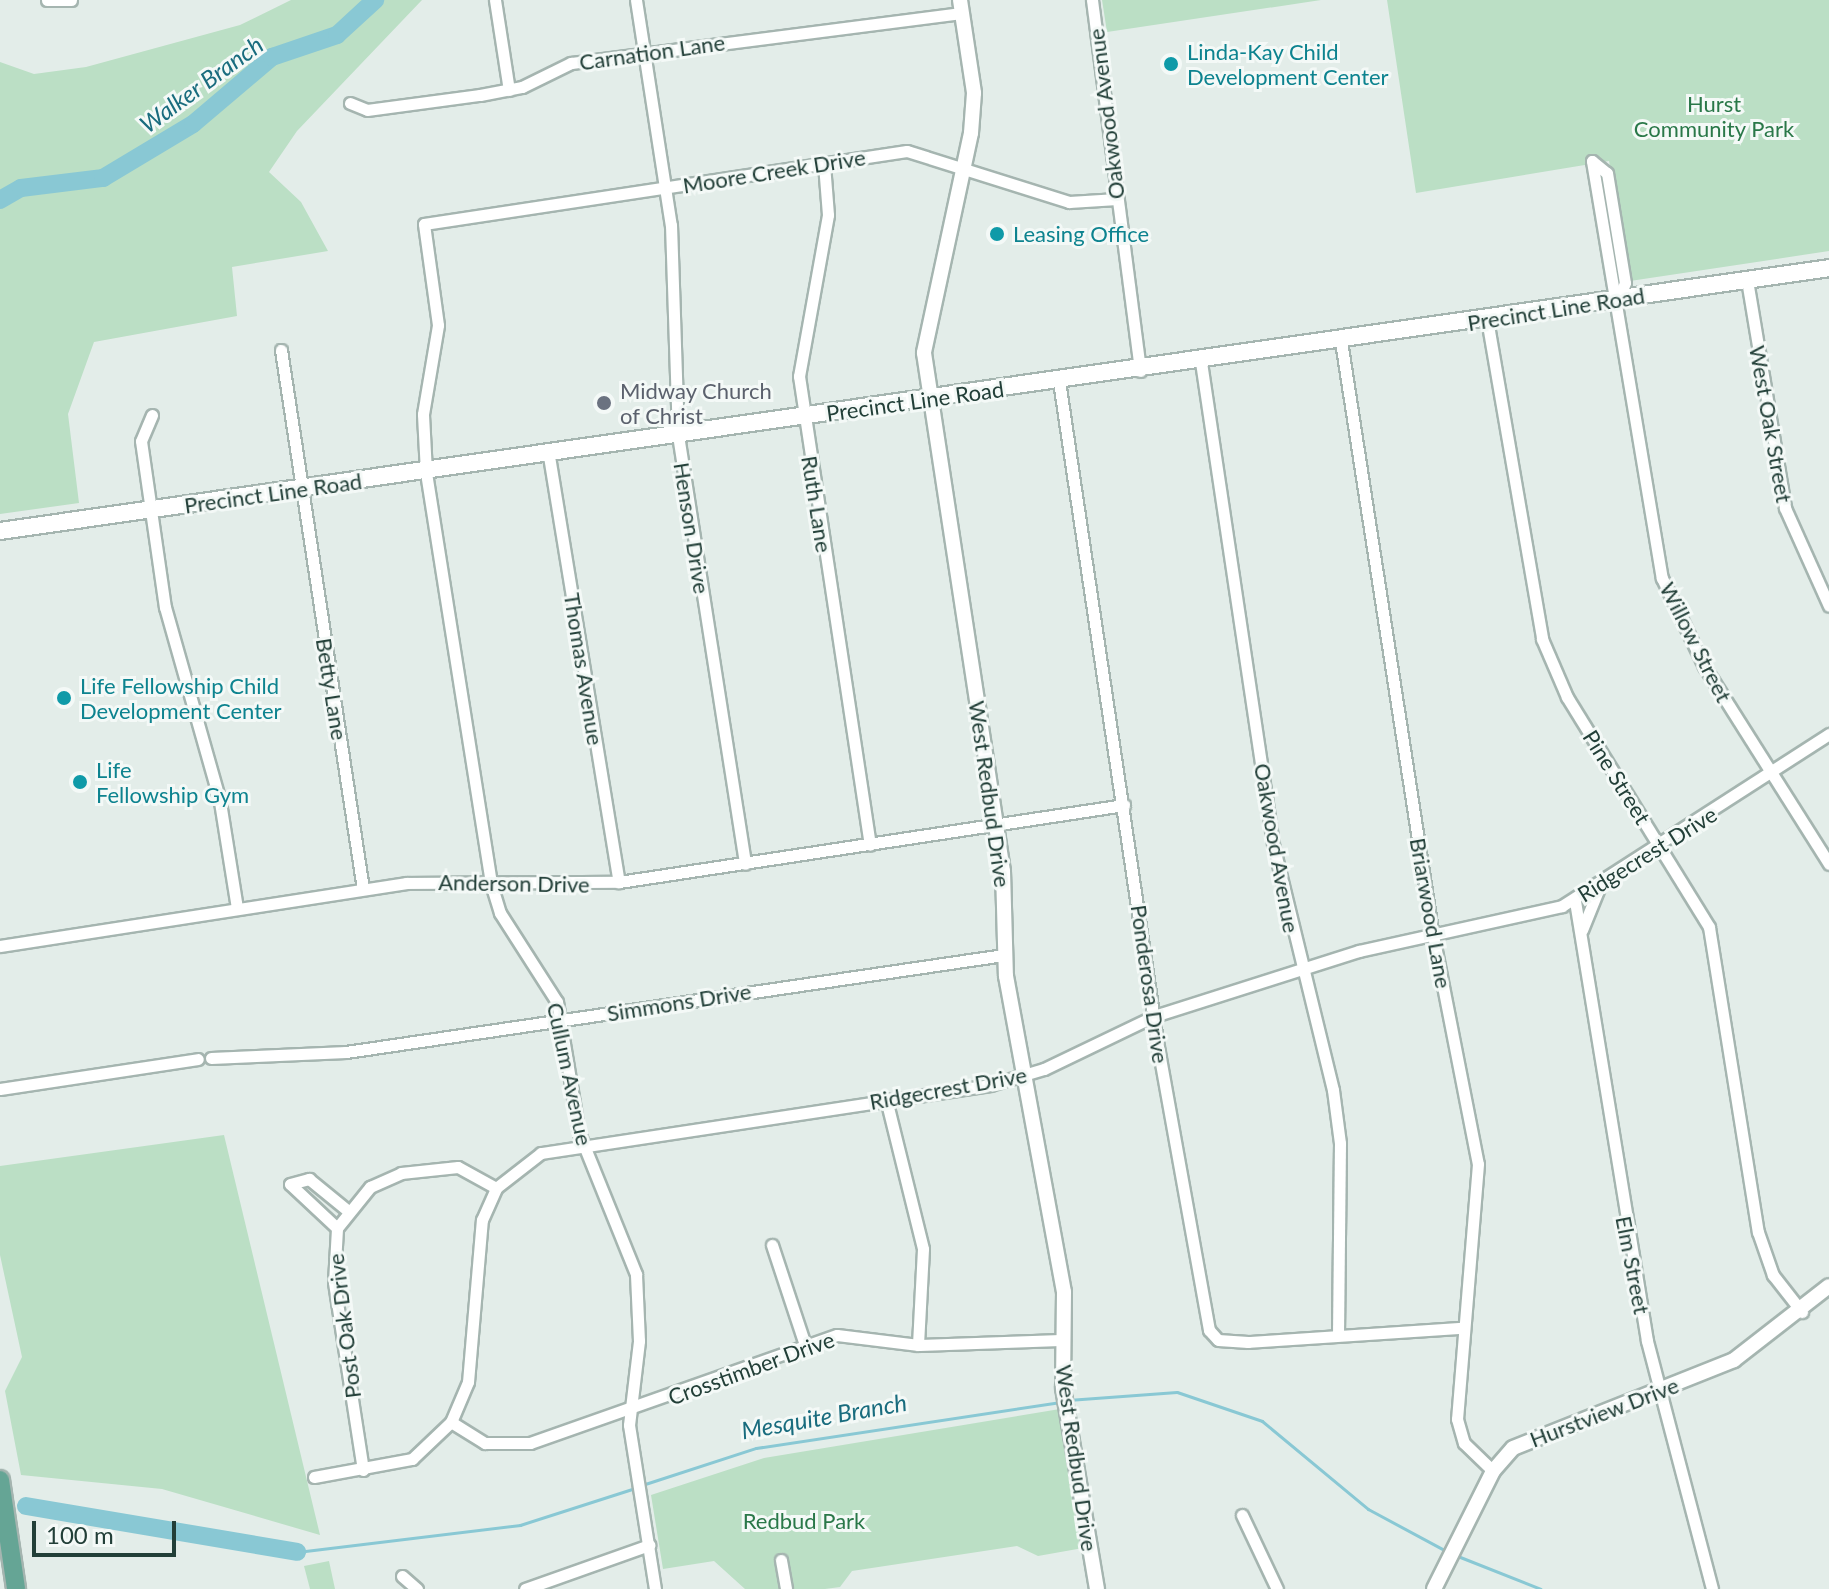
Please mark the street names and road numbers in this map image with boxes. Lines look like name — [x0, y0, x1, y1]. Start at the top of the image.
street label: Oakwood Avenue — [1082, 27, 1130, 201]
street label: Carnation Lane — [577, 29, 727, 75]
street label: Moore Creek Drive — [681, 144, 867, 198]
street label: Precinct Line Road — [1465, 282, 1647, 336]
street label: West Oak Street — [1744, 343, 1798, 505]
street label: Precinct Line Road — [824, 375, 1006, 427]
street label: Ruth Lane — [796, 454, 838, 554]
street label: Henson Drive — [669, 460, 715, 596]
street label: Precinct Line Road — [182, 467, 364, 519]
street label: Willow Street — [1654, 577, 1738, 707]
street label: Thomas Avenue — [559, 591, 609, 747]
street label: Betty Lane — [311, 636, 353, 742]
street label: West Redbud Drive — [964, 699, 1016, 889]
street label: Pine Street — [1578, 725, 1656, 829]
street label: Oakwood Avenue — [1249, 761, 1305, 935]
street label: Ridgecrest Drive — [1572, 801, 1722, 907]
street label: Briarwood Lane — [1405, 836, 1457, 990]
street label: Anderson Drive — [438, 868, 590, 898]
street label: Ponderosa Drive — [1126, 903, 1174, 1065]
street label: Simmons Drive — [605, 978, 753, 1026]
street label: Cullum Avenue — [542, 1000, 598, 1148]
street label: Ridgecrest Drive — [867, 1061, 1029, 1115]
street label: Elm Street — [1611, 1214, 1655, 1316]
street label: Post Oak Drive — [322, 1252, 366, 1400]
street label: Crosstimber Drive — [664, 1326, 838, 1410]
street label: West Redbud Drive — [1051, 1363, 1103, 1553]
street label: Hurstview Drive — [1526, 1371, 1682, 1453]

